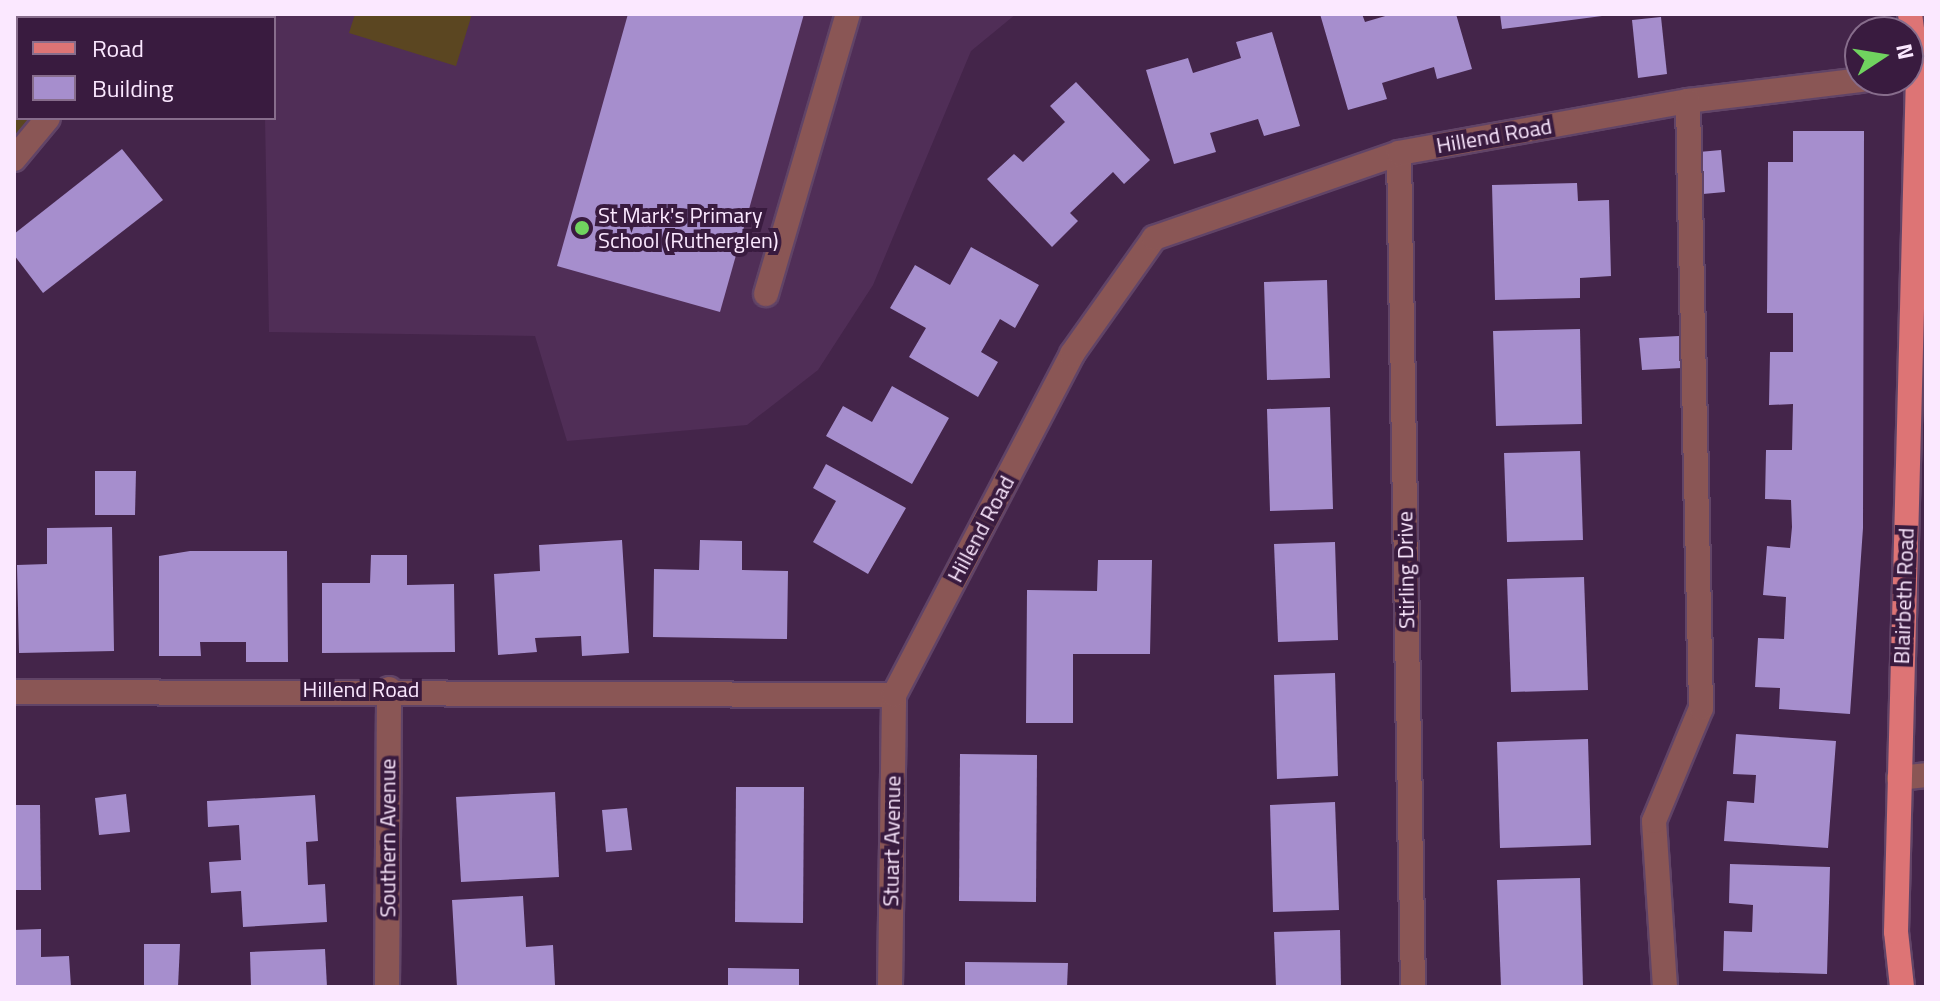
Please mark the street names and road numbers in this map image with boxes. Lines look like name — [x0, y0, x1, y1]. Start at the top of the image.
street label: Hillend Road — [1434, 113, 1554, 159]
street label: Hillend Road — [942, 471, 1020, 587]
street label: Stirling Drive — [1392, 511, 1420, 629]
street label: Blairbeth Road — [1888, 527, 1920, 665]
street label: Hillend Road — [303, 677, 419, 703]
street label: Southern Avenue — [375, 759, 401, 917]
street label: Stuart Avenue — [878, 775, 906, 907]

